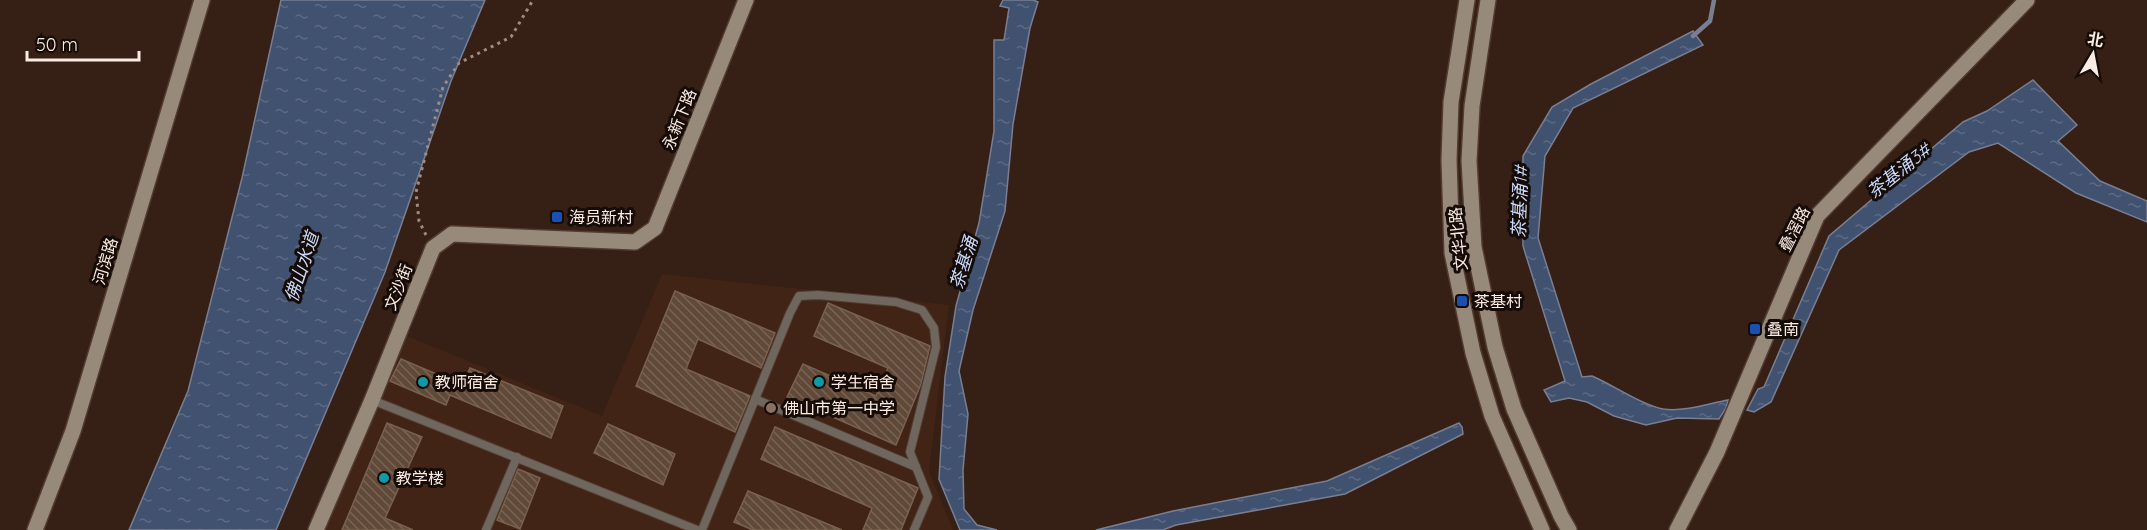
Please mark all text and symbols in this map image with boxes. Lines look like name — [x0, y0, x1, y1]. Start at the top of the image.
scale bar — [27, 24, 140, 62]
north arrow — [2063, 24, 2123, 84]
text: 北 — [2086, 28, 2105, 50]
text: 50 m — [36, 33, 78, 56]
street label: 永新下路 — [658, 86, 700, 152]
water label: 茶基涌3# — [1862, 137, 1937, 203]
water label: 茶基涌1# — [1507, 163, 1532, 239]
street label: 叠滘路 — [1774, 203, 1814, 255]
street label: 文华北路 — [1445, 206, 1471, 272]
place label: 海员新村 — [569, 207, 633, 227]
marker: 海员新村 — [550, 210, 564, 224]
water label: 佛山水道 — [279, 226, 325, 305]
water label: 茶基涌 — [945, 232, 983, 292]
street label: 河滨路 — [88, 235, 122, 287]
street label: 文沙街 — [380, 261, 416, 313]
place label: 茶基村 — [1474, 291, 1522, 311]
marker: 茶基村 — [1455, 294, 1469, 308]
place label: 叠南 — [1767, 319, 1799, 339]
marker: 叠南 — [1748, 322, 1762, 336]
place label: 教师宿舍 — [435, 372, 499, 392]
place label: 学生宿舍 — [831, 372, 895, 392]
marker: 教师宿舍 — [416, 375, 430, 389]
marker: 学生宿舍 — [812, 375, 826, 389]
place label: 佛山市第一中学 — [783, 398, 895, 418]
marker: 佛山市第一中学 — [764, 401, 778, 415]
place label: 教学楼 — [396, 468, 444, 488]
marker: 教学楼 — [377, 471, 391, 485]

